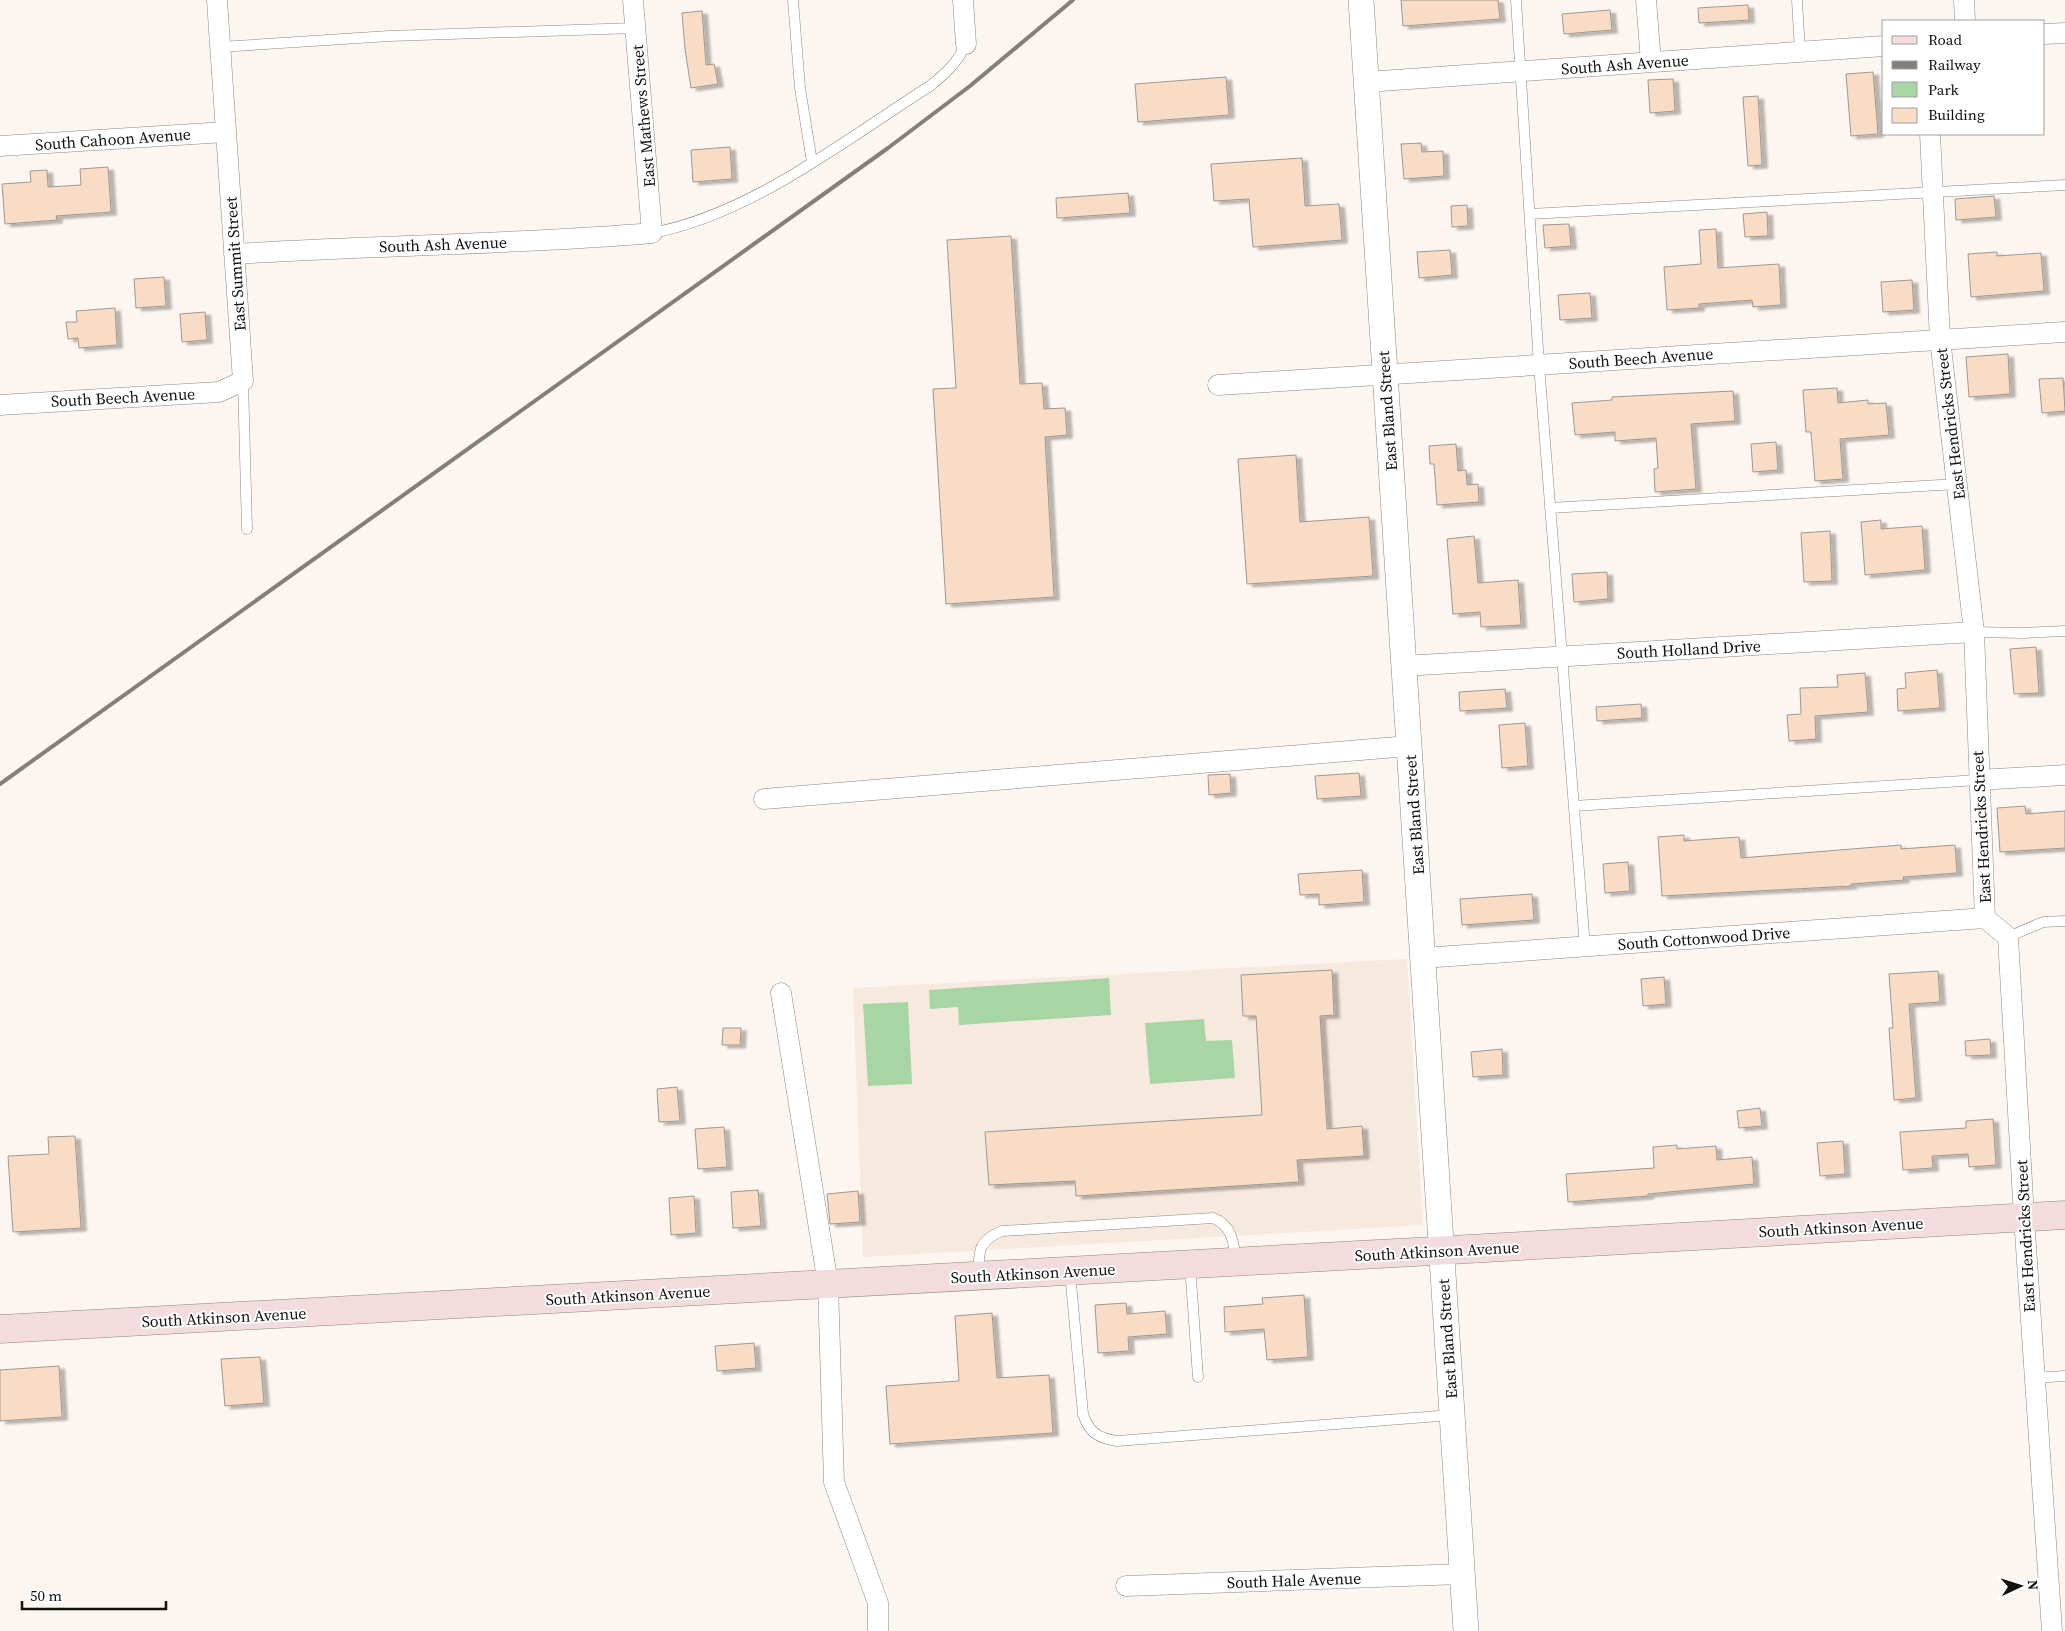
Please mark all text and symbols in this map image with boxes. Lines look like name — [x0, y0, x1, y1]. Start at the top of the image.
legend — [1882, 20, 2045, 135]
text: Road — [1928, 29, 1962, 50]
street label: East Mathews Street — [626, 43, 660, 188]
street label: South Ash Avenue — [1560, 49, 1690, 79]
text: Railway — [1928, 54, 1981, 75]
text: Park — [1928, 79, 1960, 100]
text: Building — [1928, 104, 1985, 125]
street label: South Cahoon Avenue — [34, 123, 192, 155]
street label: East Summit Street — [219, 195, 251, 332]
street label: South Ash Avenue — [379, 231, 507, 257]
street label: South Beech Avenue — [1568, 342, 1714, 374]
street label: East Hendricks Street — [1930, 346, 1970, 501]
street label: East Bland Street — [1372, 350, 1402, 472]
street label: South Beech Avenue — [50, 382, 196, 412]
street label: South Holland Drive — [1616, 634, 1762, 664]
street label: East Hendricks Street — [1966, 749, 1996, 904]
street label: East Bland Street — [1399, 754, 1429, 876]
street label: South Cottonwood Drive — [1617, 921, 1791, 955]
street label: East Hendricks Street — [2010, 1158, 2040, 1313]
street label: South Atkinson Avenue — [1758, 1212, 1924, 1242]
street label: South Atkinson Avenue — [1354, 1236, 1520, 1266]
street label: South Atkinson Avenue — [950, 1258, 1116, 1288]
street label: East Bland Street — [1432, 1278, 1462, 1400]
street label: South Atkinson Avenue — [545, 1280, 711, 1310]
street label: South Atkinson Avenue — [141, 1302, 307, 1332]
north arrow — [1995, 1561, 2045, 1611]
street label: South Hale Avenue — [1227, 1567, 1361, 1593]
scale bar — [22, 1578, 166, 1610]
text: N — [2023, 1579, 2043, 1591]
text: 50 m — [30, 1585, 62, 1606]

